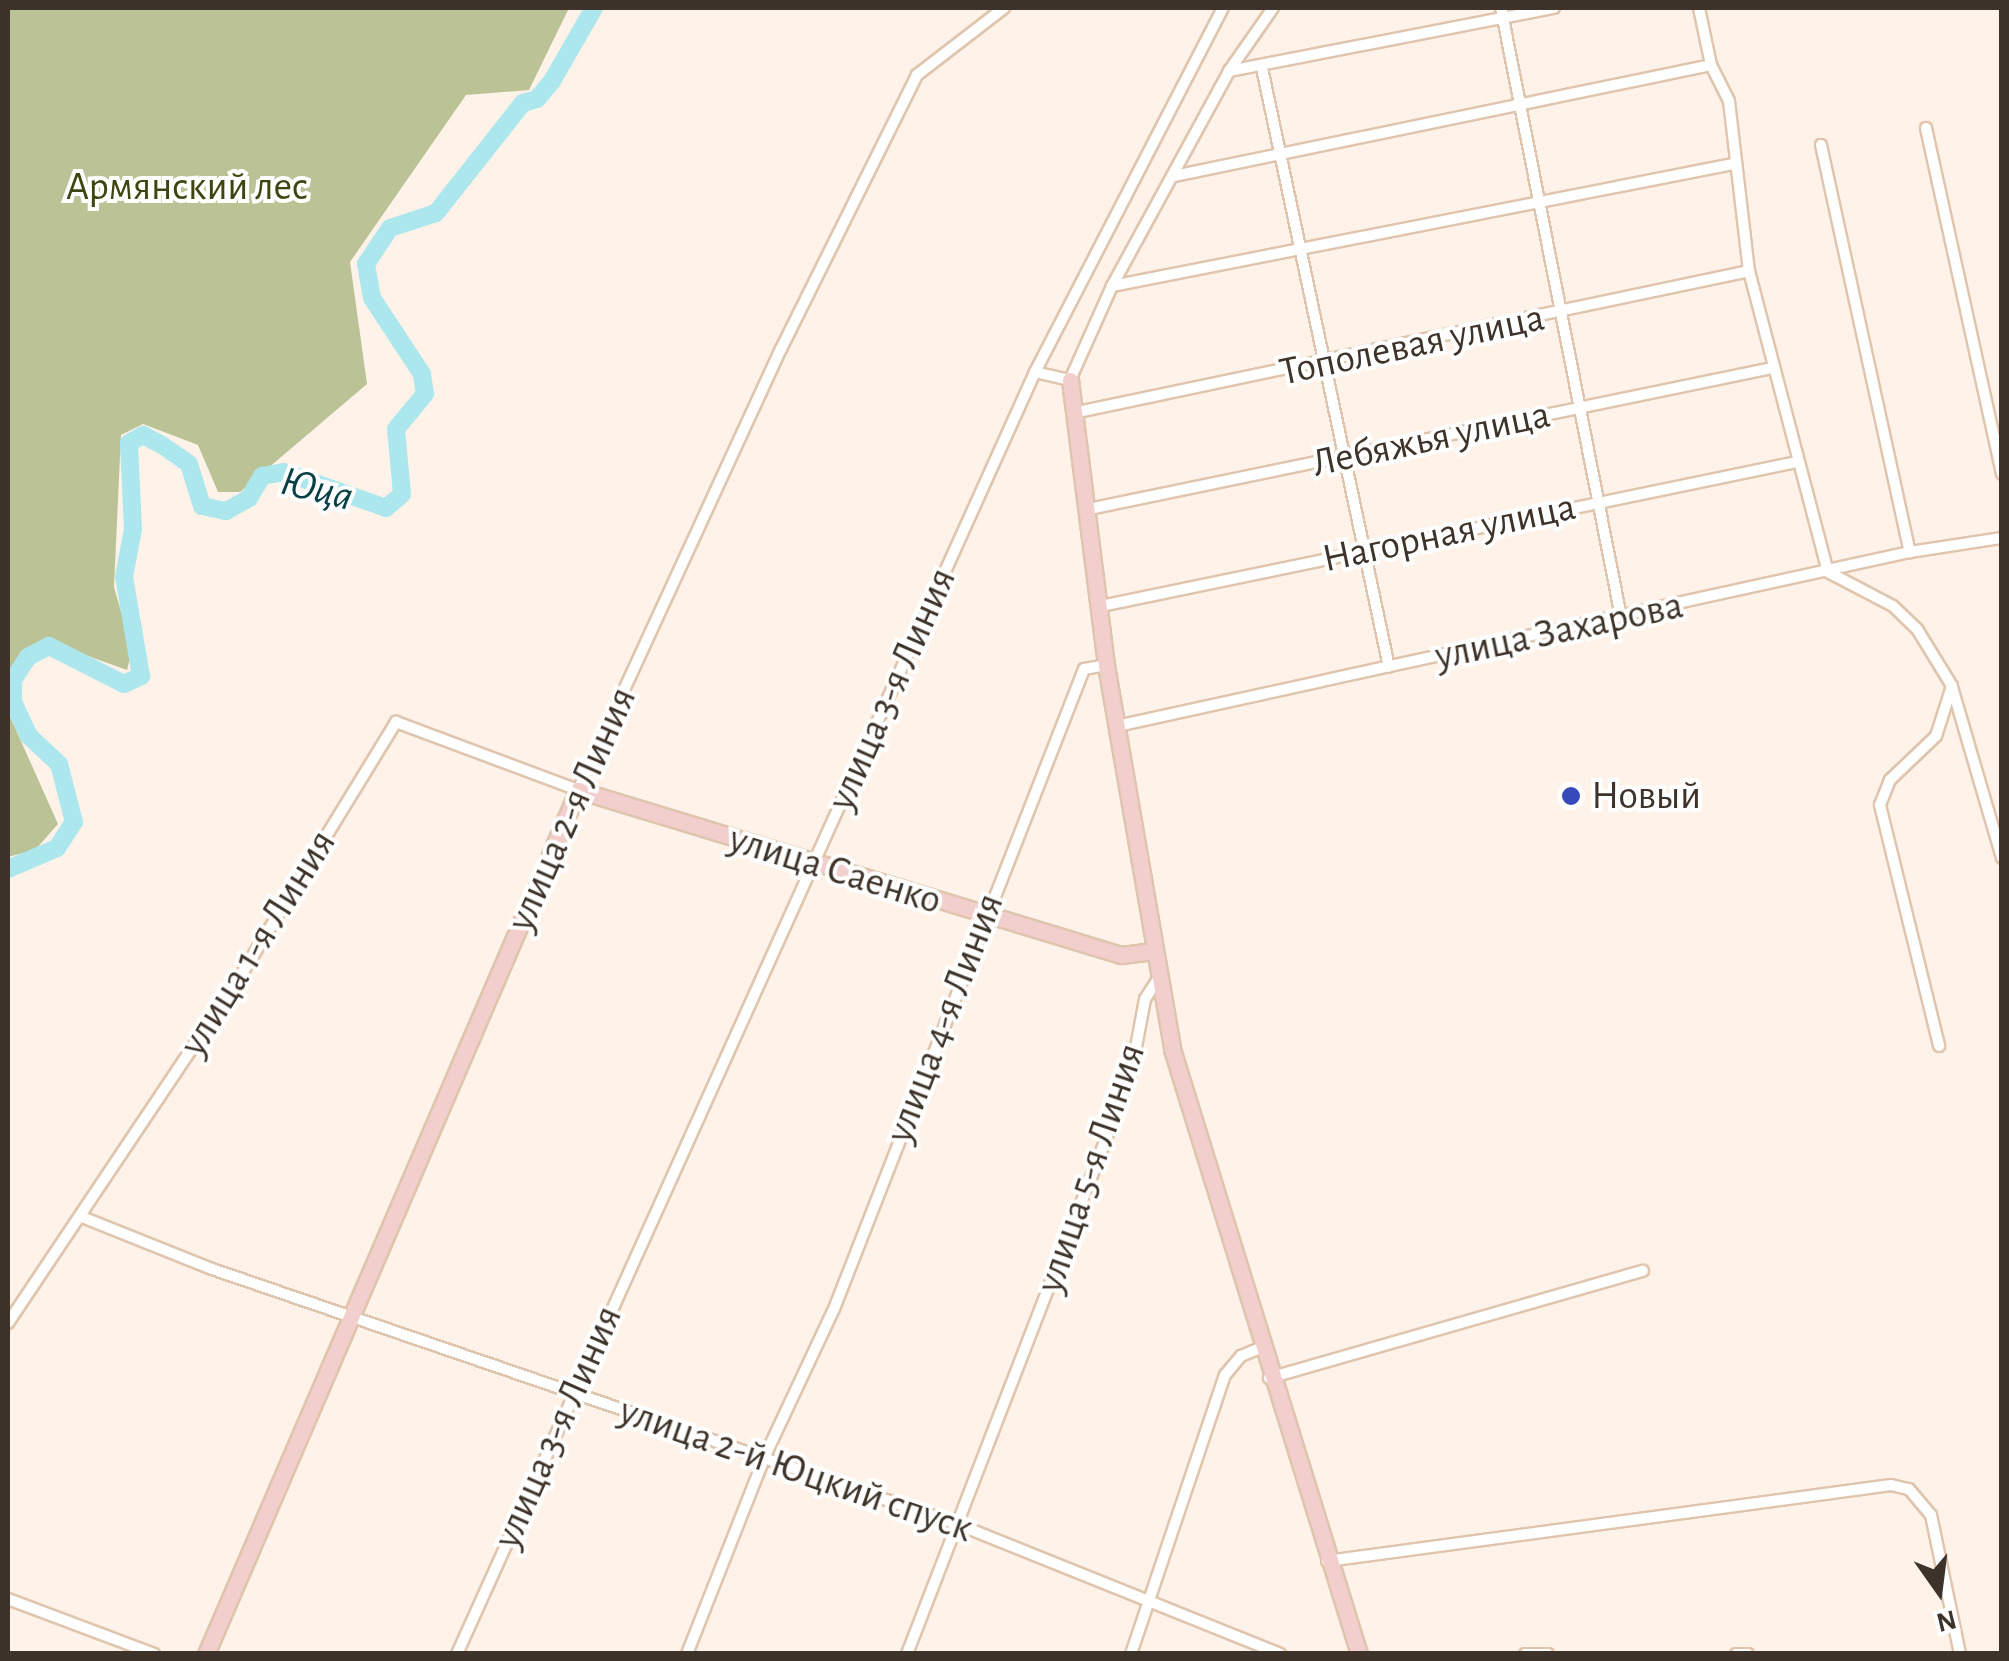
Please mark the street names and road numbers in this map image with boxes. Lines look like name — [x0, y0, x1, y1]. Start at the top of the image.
street label: Тополевая улица — [1275, 294, 1549, 396]
street label: Лебяжья улица — [1308, 390, 1554, 488]
street label: Нагорная улица — [1318, 483, 1580, 583]
street label: улица 3-я Линия — [817, 560, 967, 818]
street label: улица Захарова — [1431, 581, 1687, 681]
street label: улица 2-я Линия — [497, 680, 647, 938]
street label: улица Саенко — [723, 815, 947, 925]
street label: улица 1-я Линия — [169, 821, 347, 1065]
street label: улица 4-я Линия — [875, 887, 1015, 1149]
street label: улица 5-я Линия — [1026, 1037, 1156, 1299]
street label: улица 3-я Линия — [483, 1298, 633, 1556]
street label: улица 2-й Юцкий спуск — [613, 1387, 979, 1553]

